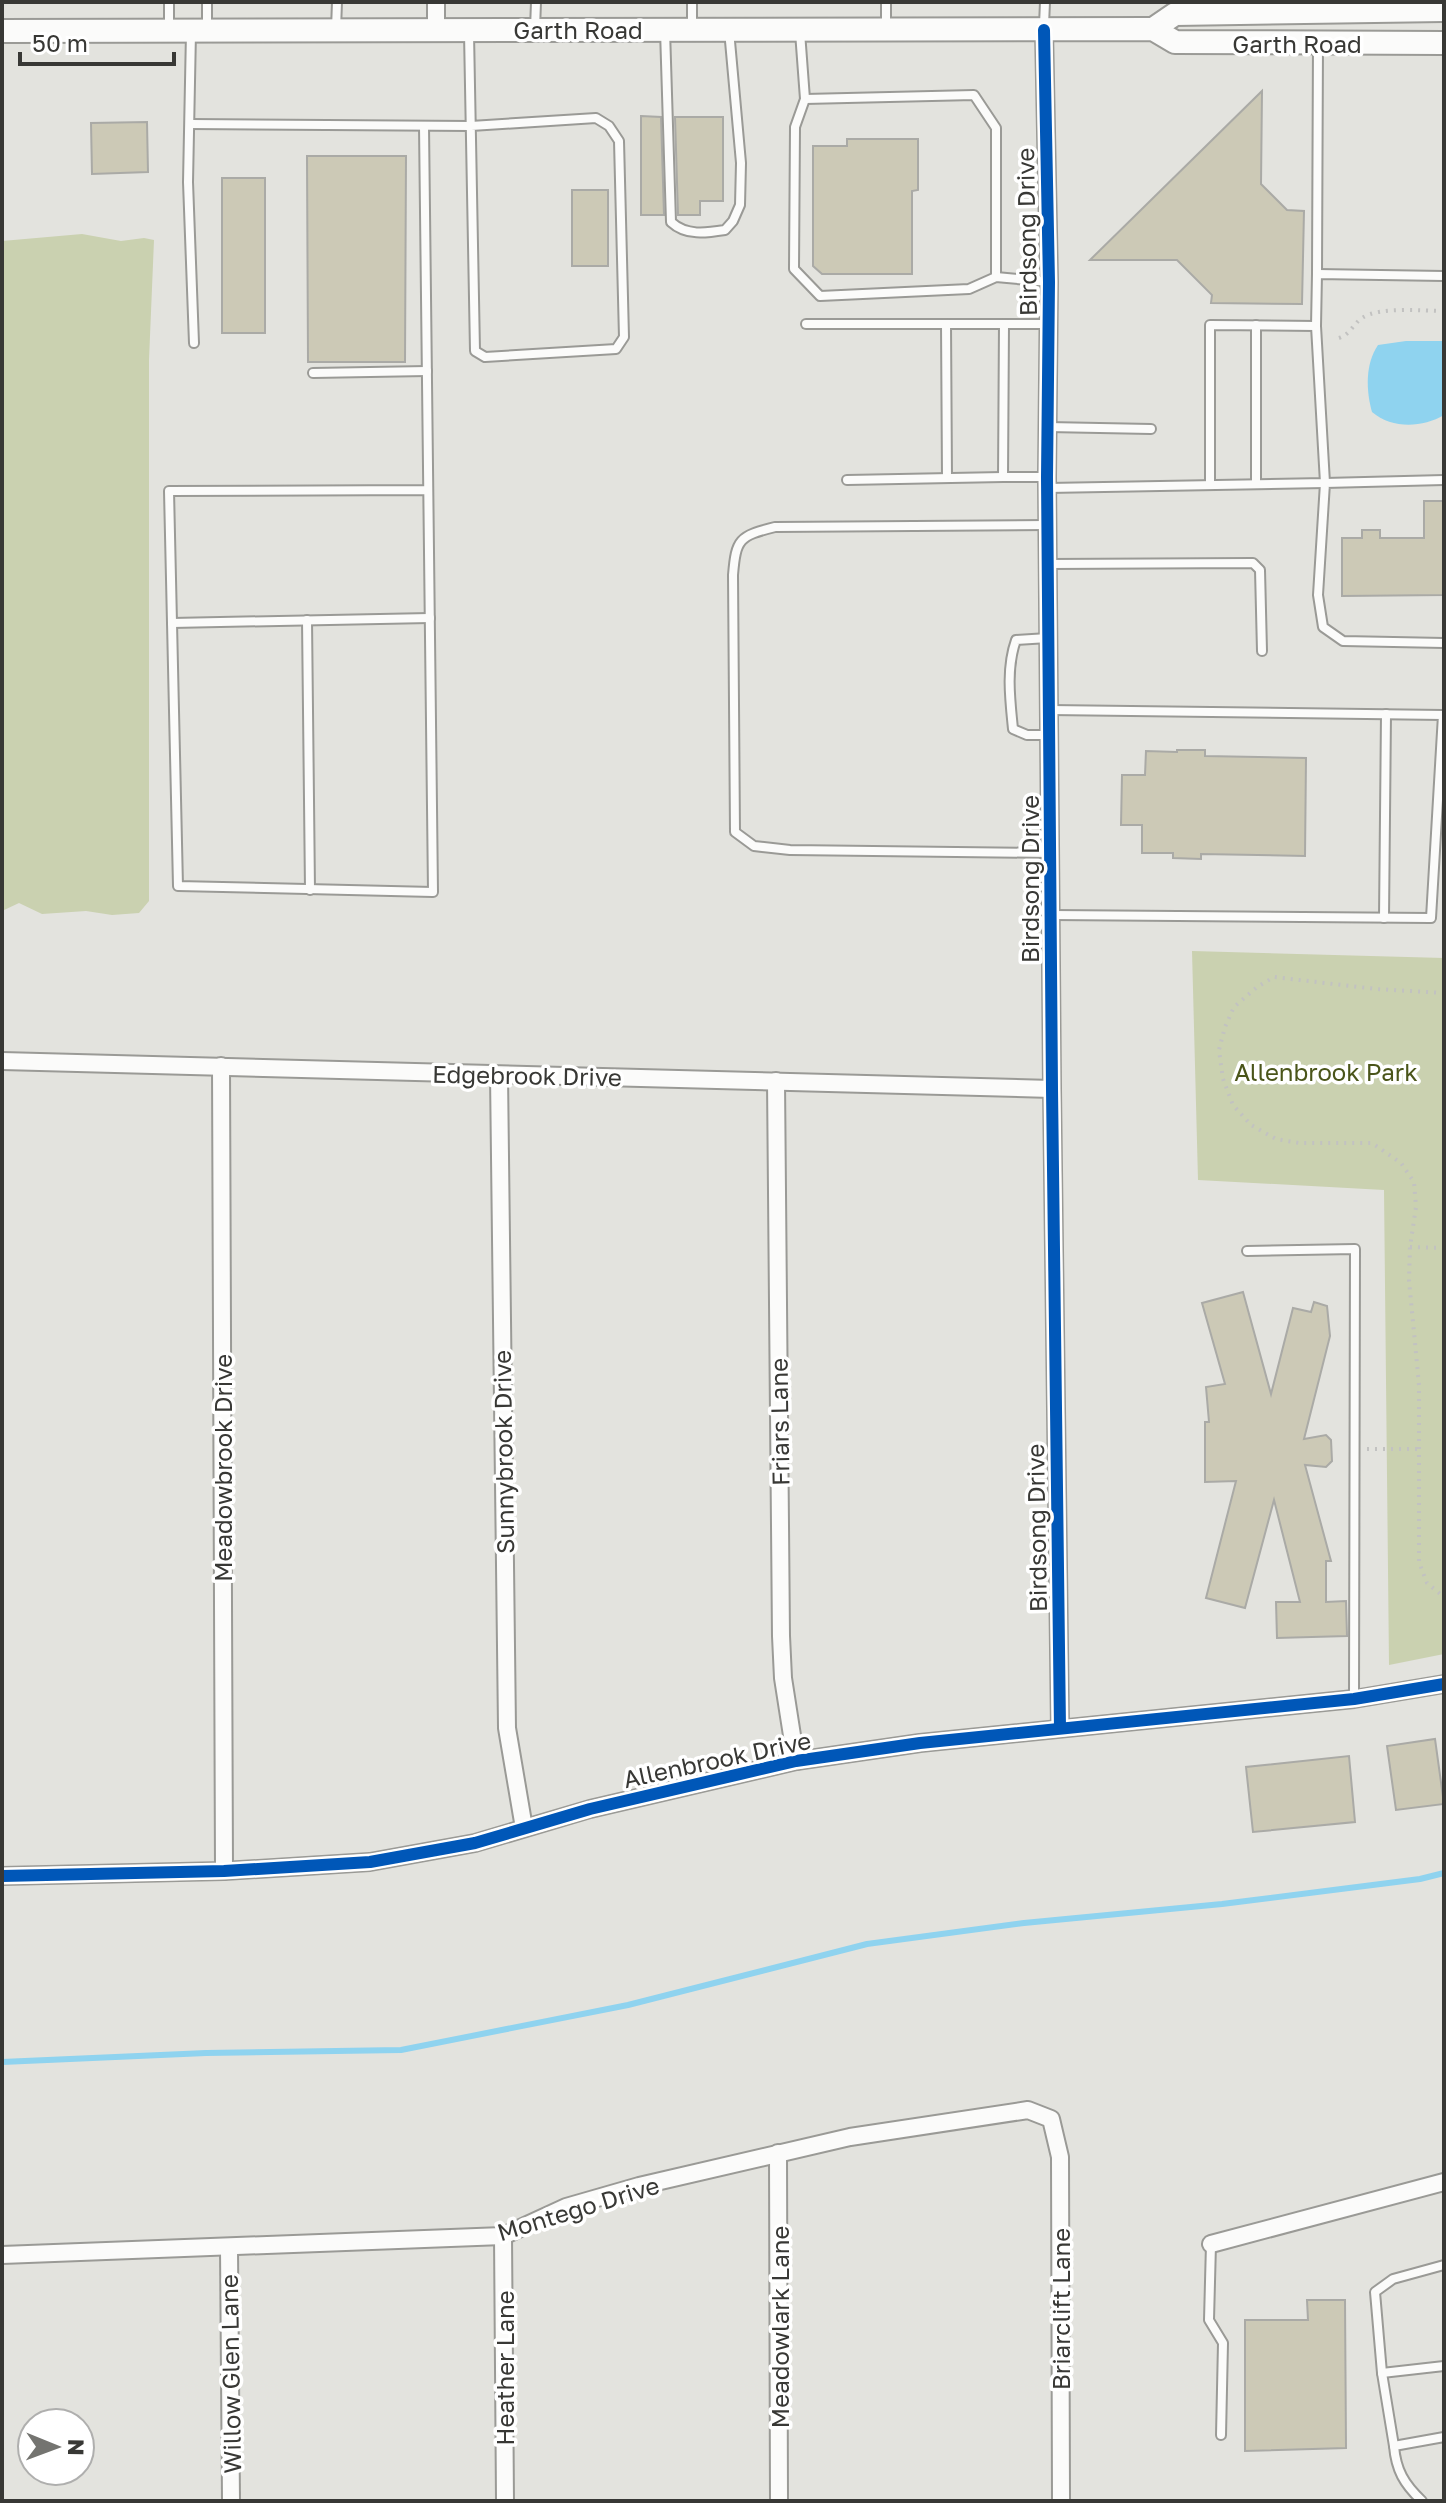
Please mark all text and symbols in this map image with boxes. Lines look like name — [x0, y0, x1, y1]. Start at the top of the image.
street label: Garth Road — [513, 15, 643, 44]
scale bar — [20, 16, 174, 66]
text: 50 m — [32, 28, 88, 57]
street label: Garth Road — [1232, 29, 1362, 58]
street label: Birdsong Drive — [1010, 148, 1042, 316]
street label: Birdsong Drive — [1015, 795, 1044, 963]
park label: Allenbrook Park — [1234, 1057, 1418, 1086]
street label: Edgebrook Drive — [432, 1059, 622, 1091]
street label: Sunnybrook Drive — [487, 1350, 519, 1554]
street label: Meadowbrook Drive — [208, 1354, 237, 1582]
street label: Friars Lane — [763, 1358, 795, 1486]
street label: Birdsong Drive — [1020, 1444, 1052, 1612]
street label: Allenbrook Drive — [621, 1725, 813, 1793]
street label: Montego Drive — [494, 2170, 662, 2246]
street label: Meadowlark Lane — [765, 2226, 794, 2428]
street label: Briarclift Lane — [1046, 2228, 1075, 2390]
street label: Willow Glen Lane — [214, 2274, 246, 2474]
street label: Heather Lane — [490, 2290, 519, 2446]
north arrow — [16, 2407, 96, 2487]
text: N — [63, 2439, 90, 2456]

